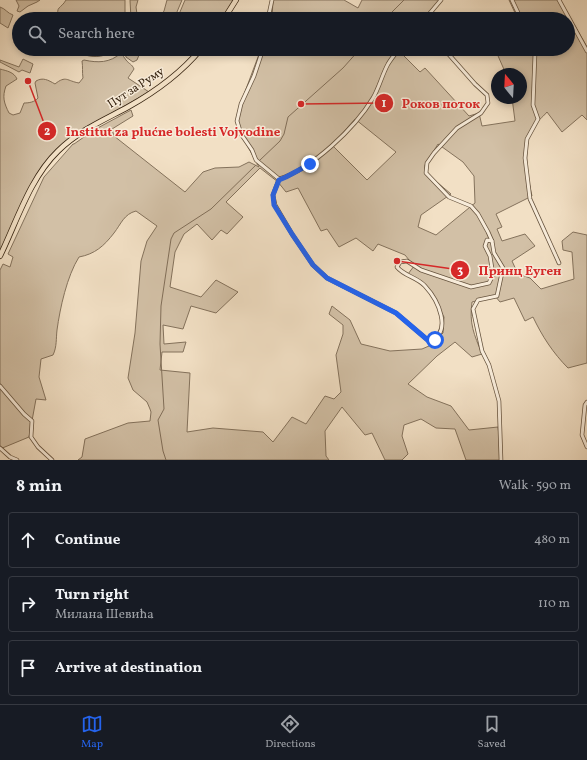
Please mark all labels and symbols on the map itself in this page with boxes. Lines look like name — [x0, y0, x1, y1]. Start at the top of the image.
street label: Пут за Руму — [104, 63, 168, 112]
north arrow — [491, 68, 527, 104]
callout: Роков поток — [374, 91, 488, 116]
text: 1 — [382, 96, 387, 112]
text: Роков поток — [402, 96, 480, 114]
callout: Institut za plućne bolesti Vojvodine — [37, 118, 288, 143]
text: 2 — [44, 124, 50, 140]
text: Institut za plućne bolesti Vojvodine — [66, 124, 281, 142]
route end — [301, 155, 319, 173]
callout: Принц Еуген — [450, 258, 569, 283]
text: 3 — [457, 263, 463, 279]
text: Принц Еуген — [478, 263, 562, 281]
route start — [426, 331, 444, 349]

